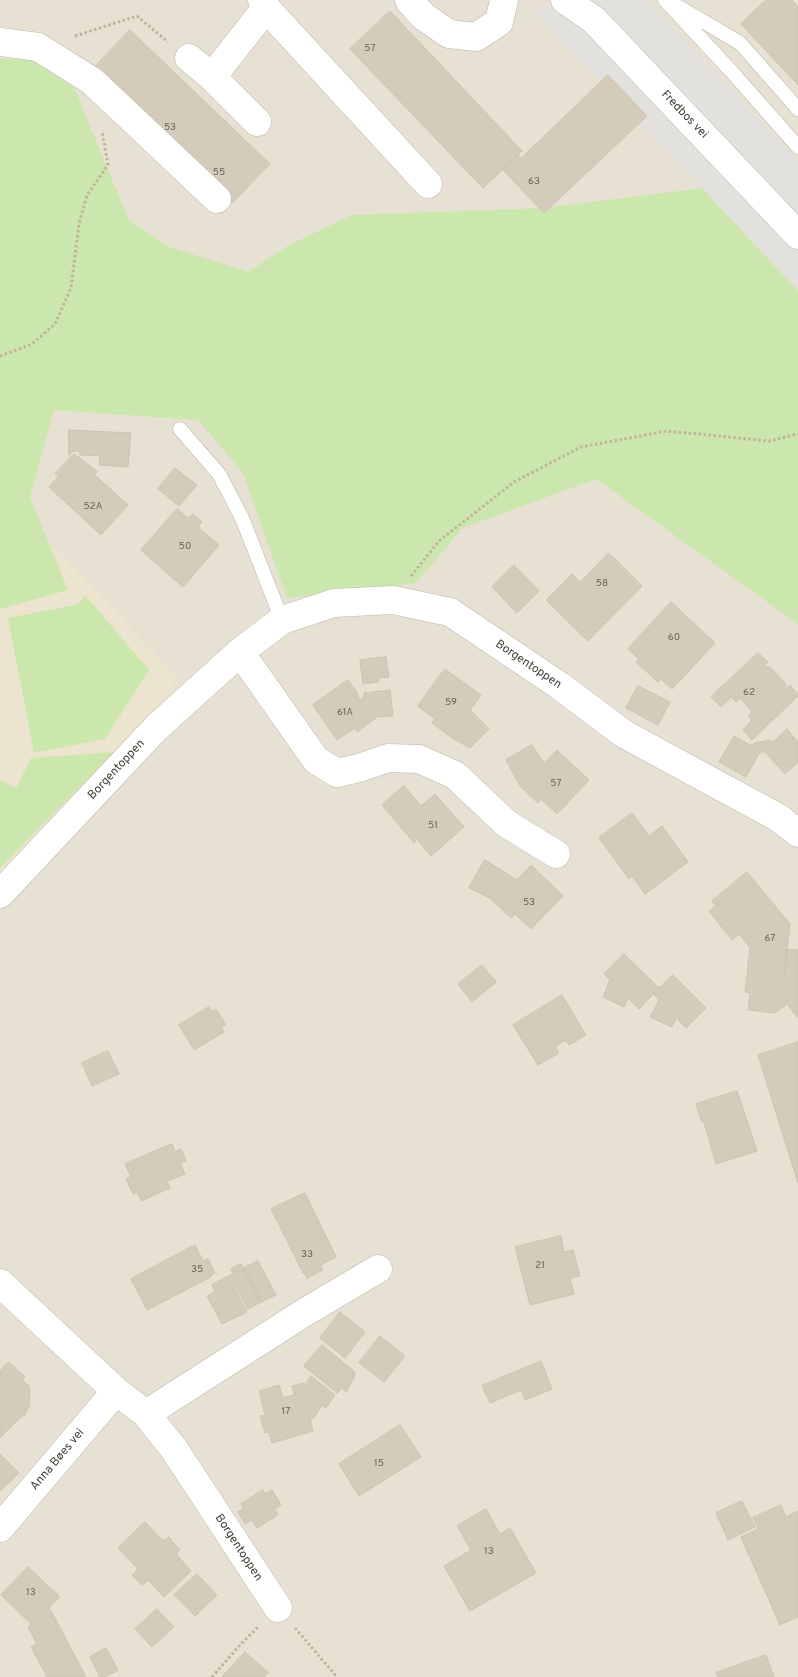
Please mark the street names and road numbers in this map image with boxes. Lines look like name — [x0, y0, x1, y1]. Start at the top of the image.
street label: Fredbos vei — [658, 88, 710, 142]
street label: Borgentoppen — [492, 638, 564, 692]
street label: Borgentoppen — [86, 737, 148, 803]
street label: Anna Bøes vei — [28, 1426, 88, 1494]
street label: Borgentoppen — [211, 1512, 265, 1584]

